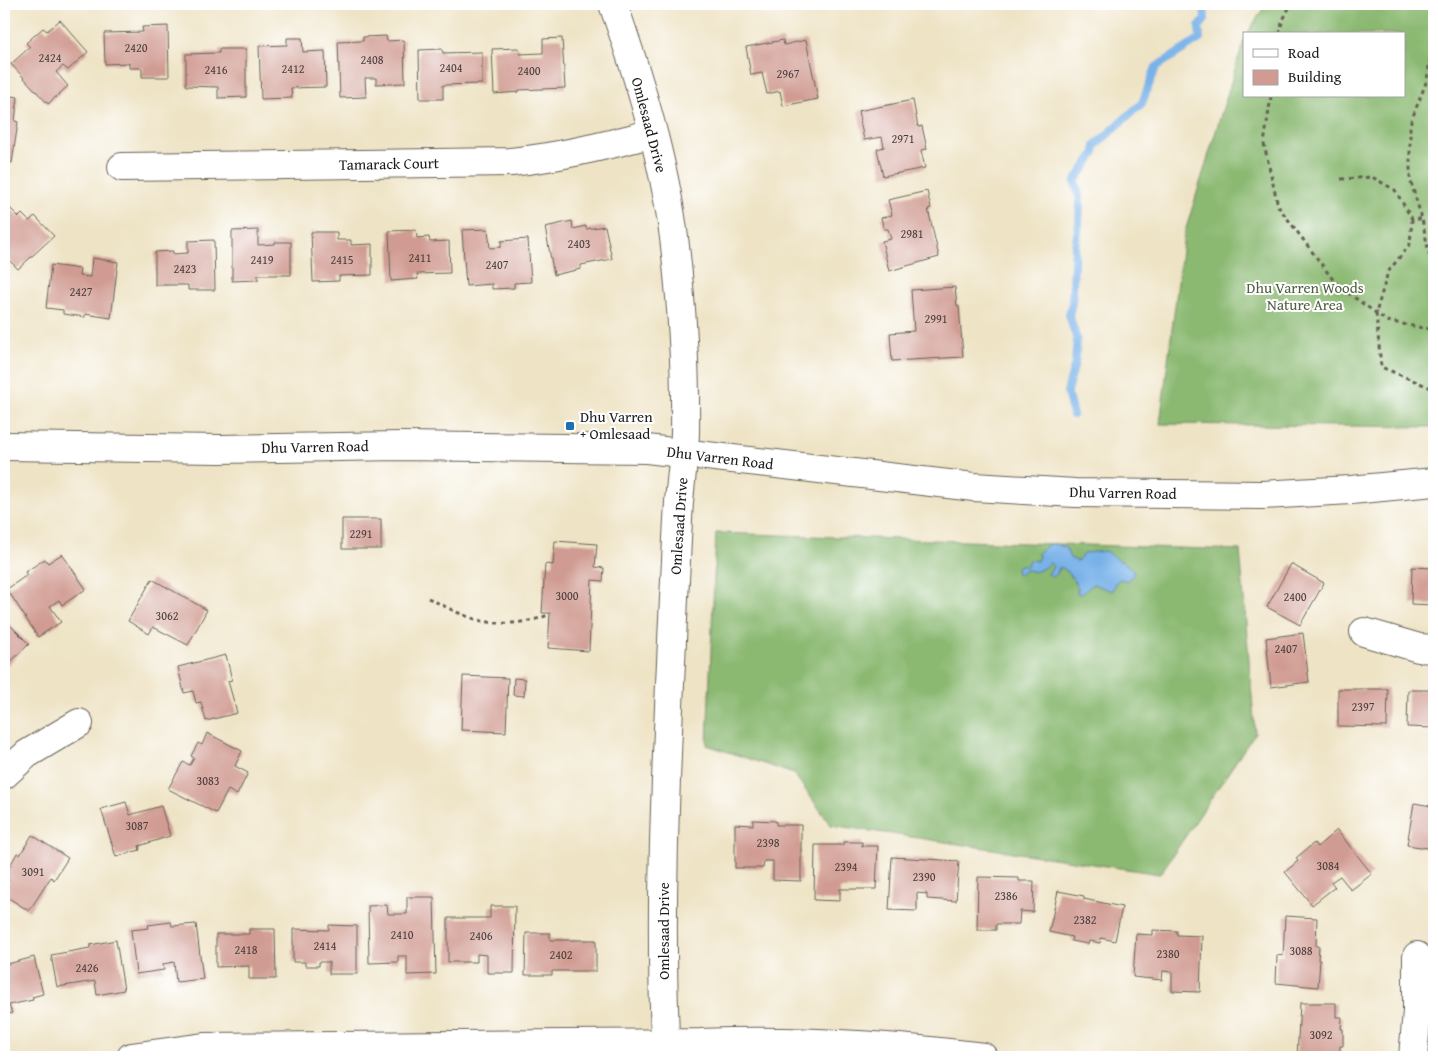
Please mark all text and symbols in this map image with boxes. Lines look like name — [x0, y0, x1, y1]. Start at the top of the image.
legend — [1243, 32, 1406, 98]
house number: 2420 — [124, 39, 148, 56]
text: Road — [1288, 42, 1319, 63]
house number: 2424 — [38, 49, 62, 66]
house number: 2408 — [360, 51, 384, 68]
house number: 2404 — [439, 59, 463, 76]
house number: 2412 — [281, 60, 305, 77]
house number: 2416 — [204, 61, 228, 78]
house number: 2400 — [517, 62, 541, 79]
house number: 2967 — [776, 65, 800, 82]
text: Building — [1288, 66, 1342, 87]
street label: Omlesaad Drive — [627, 75, 672, 175]
house number: 2971 — [891, 130, 915, 147]
street label: Tamarack Court — [339, 152, 440, 175]
house number: 2981 — [900, 225, 924, 242]
house number: 2403 — [567, 235, 591, 252]
house number: 2411 — [408, 249, 432, 266]
house number: 2419 — [250, 251, 274, 268]
house number: 2415 — [330, 251, 354, 268]
house number: 2407 — [485, 256, 509, 273]
house number: 2423 — [173, 260, 197, 277]
park label: Dhu Varren Woods Nature Area — [1246, 277, 1364, 315]
house number: 2427 — [69, 283, 93, 300]
house number: 2991 — [924, 310, 948, 327]
place label: Dhu Varren + Omlesaad — [580, 406, 653, 444]
marker: Dhu Varren + Omlesaad — [564, 420, 576, 432]
street label: Dhu Varren Road — [261, 435, 369, 458]
street label: Dhu Varren Road — [666, 441, 775, 474]
street label: Omlesaad Drive — [665, 476, 692, 575]
street label: Dhu Varren Road — [1069, 481, 1177, 504]
house number: 2291 — [349, 525, 373, 542]
house number: 3000 — [555, 587, 579, 604]
house number: 2400 — [1283, 588, 1307, 605]
house number: 3062 — [155, 607, 179, 624]
house number: 2407 — [1274, 640, 1298, 657]
house number: 2397 — [1351, 698, 1375, 715]
house number: 3083 — [196, 772, 220, 789]
house number: 3087 — [125, 817, 149, 834]
house number: 2398 — [756, 834, 780, 851]
house number: 3084 — [1316, 857, 1340, 874]
house number: 2394 — [834, 858, 858, 875]
house number: 3091 — [21, 863, 45, 880]
house number: 2390 — [912, 868, 936, 885]
street label: Omlesaad Drive — [653, 882, 674, 980]
house number: 2386 — [994, 887, 1018, 904]
house number: 2382 — [1073, 911, 1097, 928]
house number: 2410 — [390, 926, 414, 943]
house number: 2406 — [469, 927, 493, 944]
house number: 2414 — [313, 937, 337, 954]
house number: 2418 — [234, 941, 258, 958]
house number: 3088 — [1289, 942, 1313, 959]
house number: 2380 — [1156, 945, 1180, 962]
house number: 2402 — [549, 946, 573, 963]
house number: 2426 — [75, 959, 99, 976]
house number: 3092 — [1309, 1026, 1333, 1043]

